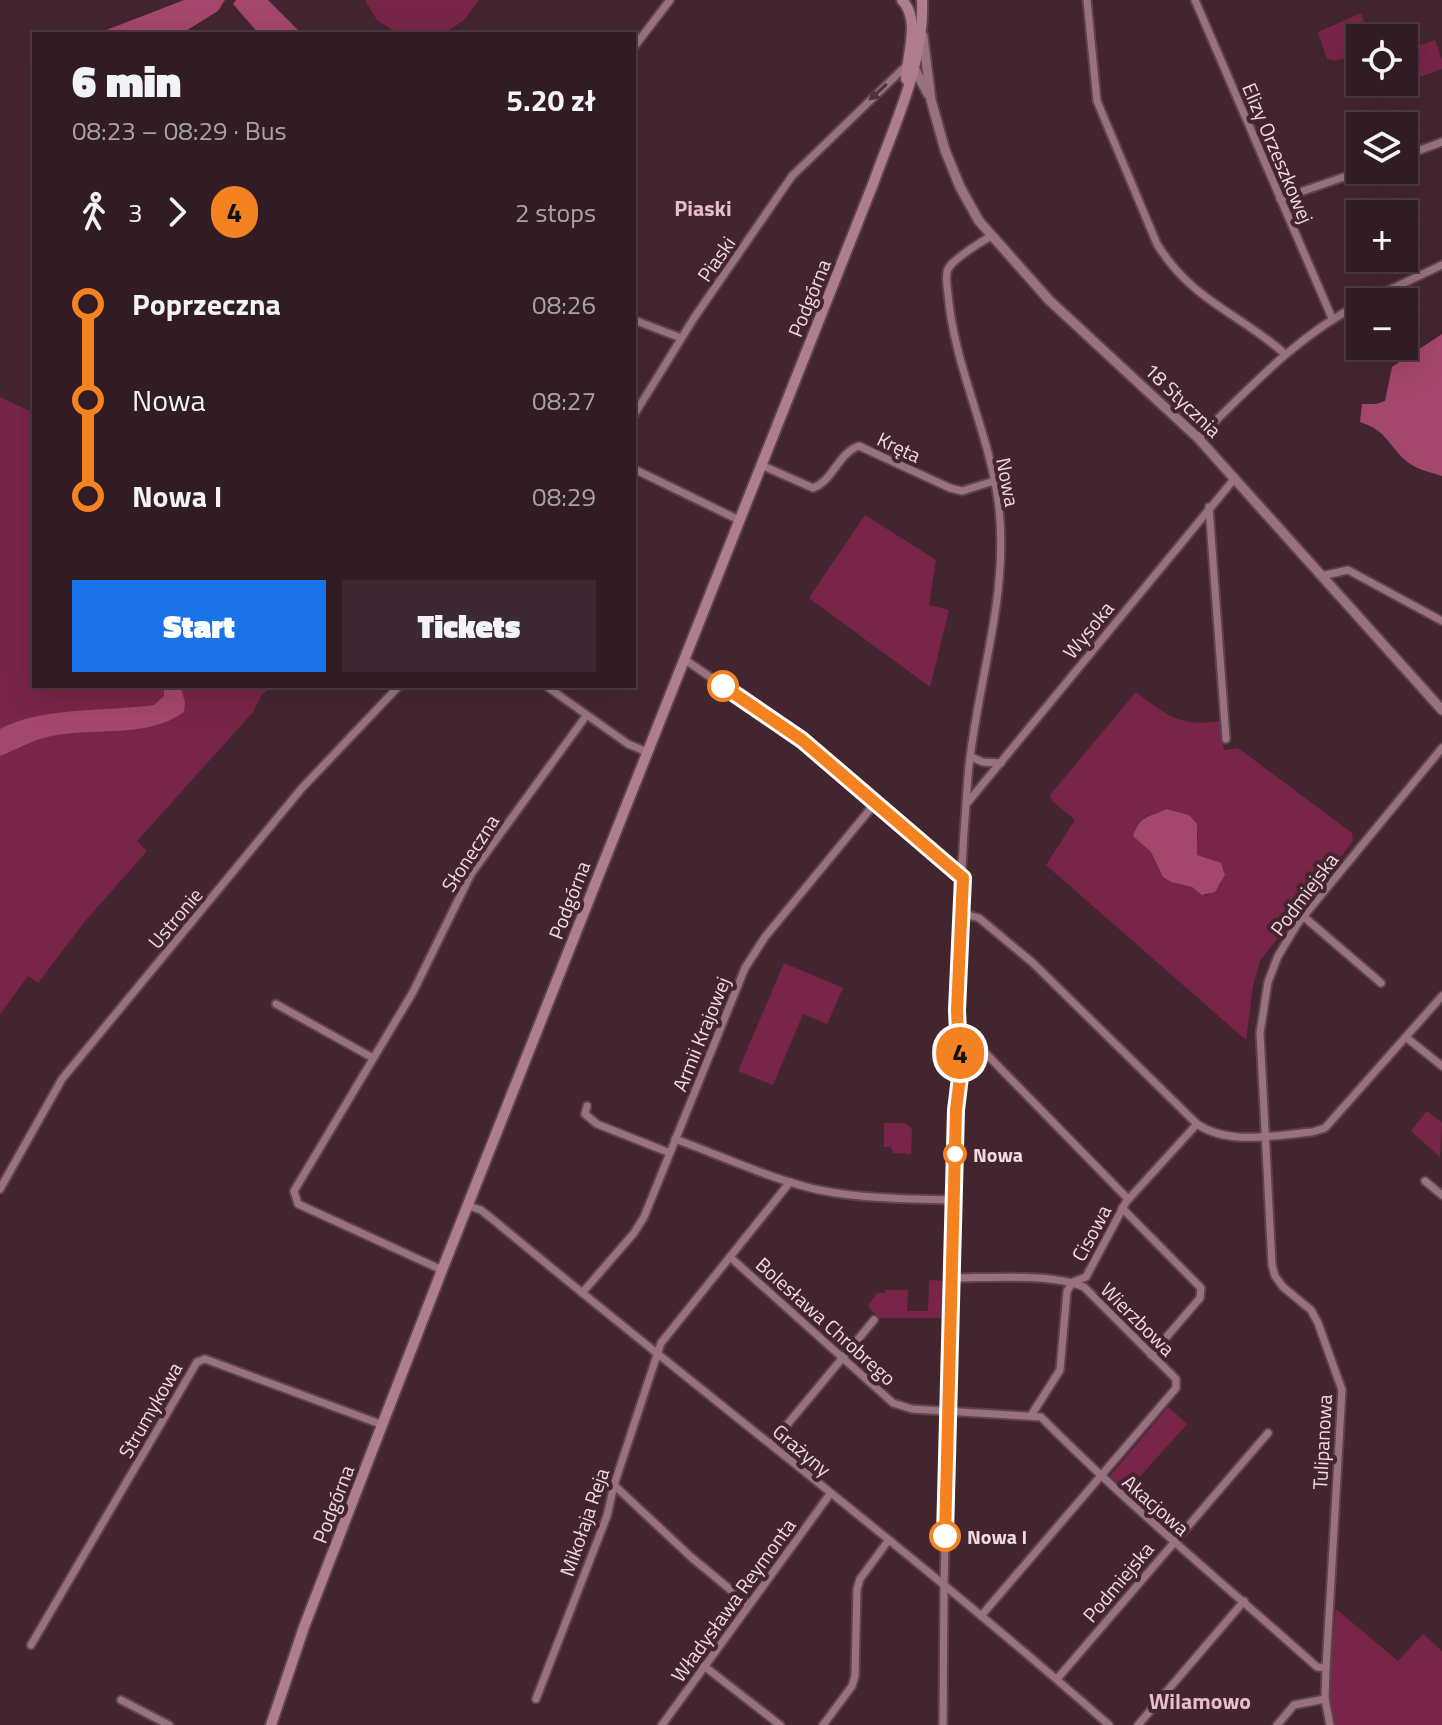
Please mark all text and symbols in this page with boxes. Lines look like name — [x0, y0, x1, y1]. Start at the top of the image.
map controls — [1346, 24, 1418, 360]
button: locate — [1346, 24, 1418, 96]
text: 6 min — [72, 47, 181, 114]
text: 5.20 zł — [506, 77, 596, 123]
street label: Elizy Orzeszkowej — [1234, 78, 1322, 228]
one-way arrow — [869, 82, 888, 101]
text: 08:23 – 08:29 · Bus — [72, 111, 287, 150]
button: layers — [1346, 112, 1418, 184]
icon: walk — [72, 190, 116, 234]
icon: forward — [155, 190, 199, 234]
text: 4 — [227, 190, 242, 233]
district label: Piaski — [674, 191, 732, 225]
text: 3 — [128, 193, 143, 232]
text: 2 stops — [515, 193, 596, 232]
button: + — [1346, 200, 1418, 272]
street label: Piaski — [689, 230, 743, 288]
street label: Podgórna — [779, 254, 839, 342]
text: Poprzeczna — [132, 281, 281, 327]
text: 08:26 — [532, 285, 596, 324]
button: − — [1346, 288, 1418, 360]
street label: 18 Stycznia — [1137, 355, 1229, 445]
text: Nowa — [132, 377, 206, 423]
text: 08:27 — [532, 381, 596, 420]
street label: Kręta — [872, 423, 926, 471]
street label: Nowa — [988, 455, 1028, 509]
text: Nowa I — [132, 473, 222, 519]
text: 08:29 — [532, 477, 596, 516]
button: Start — [72, 580, 326, 672]
button: Tickets — [342, 580, 596, 672]
street label: Wysoka — [1055, 594, 1121, 666]
unlabelled marker — [708, 671, 738, 701]
street label: Słoneczna — [433, 808, 507, 898]
street label: Podmiejska — [1262, 846, 1346, 942]
street label: Podgórna — [540, 856, 598, 944]
street label: Ustronie — [140, 881, 210, 955]
street label: Armii Krajowej — [664, 972, 738, 1096]
line badge: 4 — [934, 1027, 986, 1079]
text: 4 — [952, 1031, 968, 1074]
place label: Nowa — [973, 1139, 1023, 1170]
marker: Nowa — [944, 1143, 966, 1165]
street label: Cisowa — [1063, 1199, 1119, 1267]
street label: Bolesława Chrobrego — [749, 1249, 903, 1393]
street label: Wierzbowa — [1094, 1275, 1182, 1363]
street label: Strumykowa — [110, 1356, 190, 1464]
street label: Tulipanowa — [1304, 1394, 1340, 1490]
street label: Grażyny — [766, 1416, 838, 1484]
street label: Podgórna — [304, 1460, 362, 1548]
street label: Mikołaja Reja — [551, 1464, 617, 1580]
street label: Akacjowa — [1116, 1467, 1196, 1543]
street label: Władysława Reymonta — [663, 1512, 803, 1688]
marker: Nowa I — [930, 1521, 960, 1551]
place label: Nowa I — [967, 1521, 1027, 1552]
street label: Podmiejska — [1075, 1535, 1161, 1629]
district label: Wilamowo — [1149, 1684, 1251, 1718]

